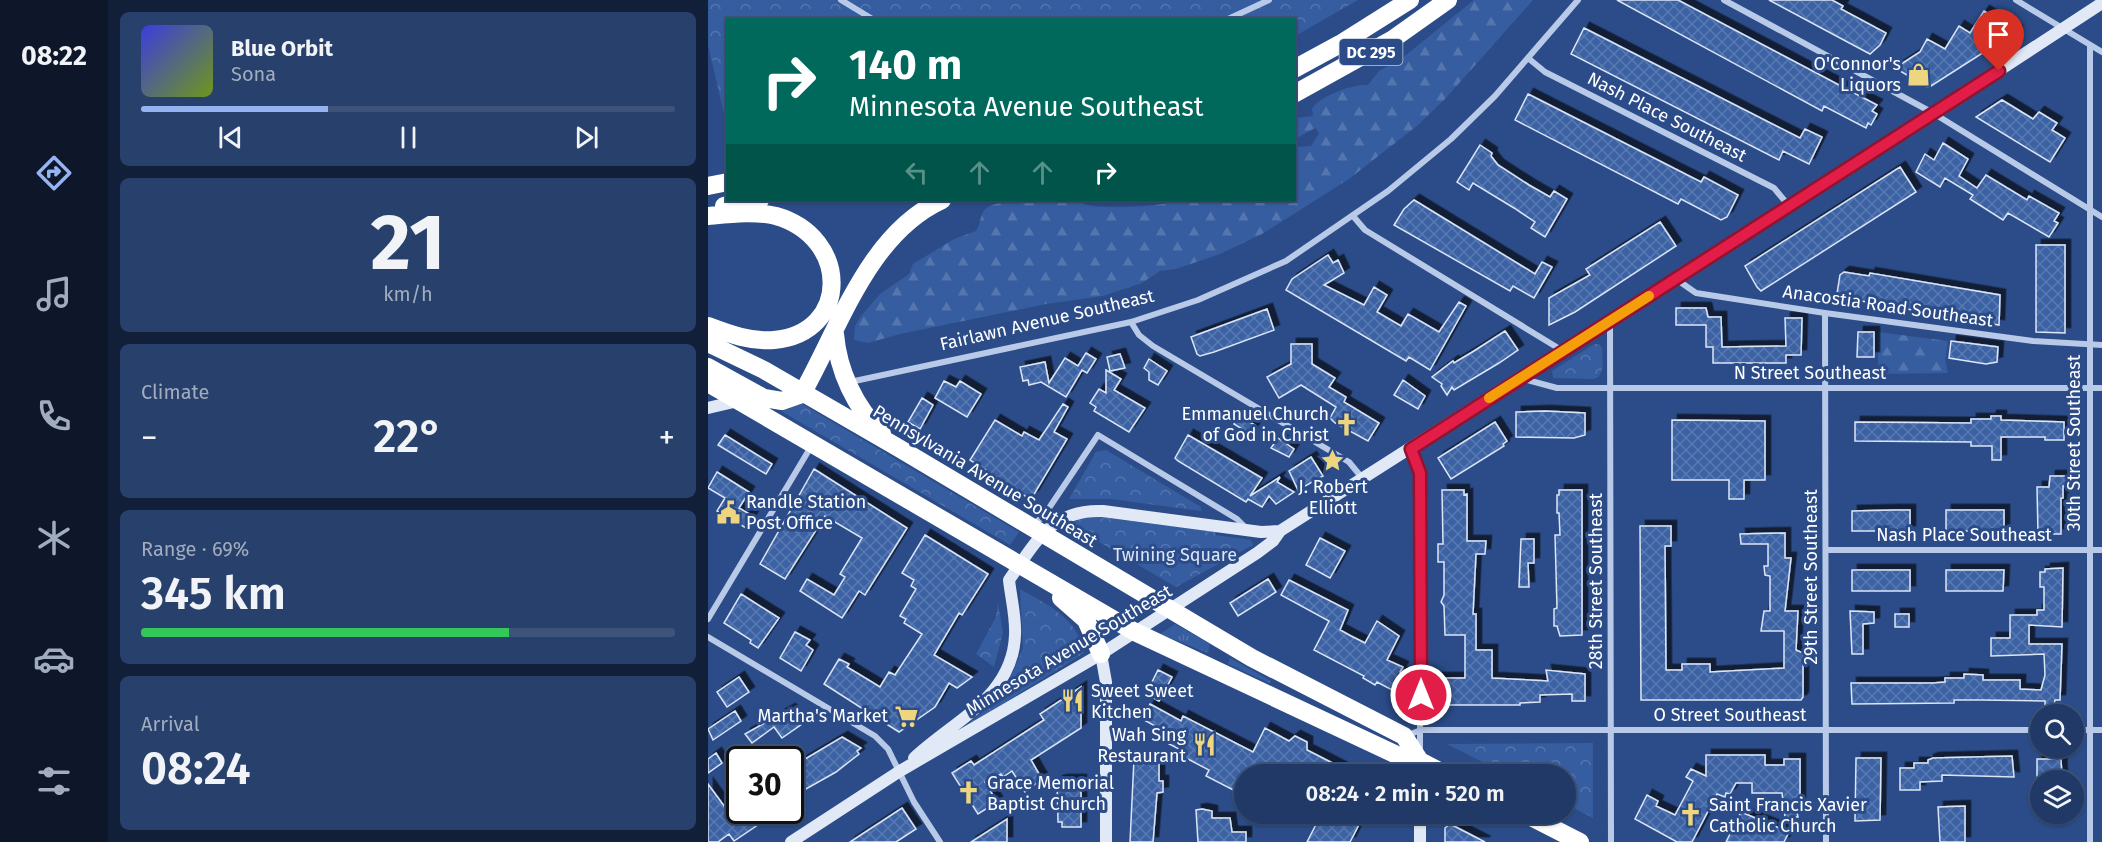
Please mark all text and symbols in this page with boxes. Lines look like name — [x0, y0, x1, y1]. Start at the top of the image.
pin — [1973, 9, 2024, 71]
icon: arrive — [1982, 18, 2015, 51]
text: Blue Orbit — [231, 35, 333, 62]
road number: DC 295 — [1340, 39, 1402, 65]
text: 08:22 — [21, 40, 87, 72]
text: 140 m — [849, 40, 962, 90]
icon: right — [750, 42, 828, 120]
place label: O'Connor's Liquors — [1814, 53, 1901, 96]
shop icon: O'Connor's Liquors — [1906, 61, 1932, 87]
text: Sona — [231, 62, 276, 86]
street label: Nash Place Southeast — [1584, 67, 1751, 167]
text: Minnesota Avenue Southeast — [849, 91, 1204, 123]
icon: previous — [214, 121, 247, 154]
icon: pause — [392, 121, 425, 154]
icon: next — [570, 121, 603, 154]
icon: directions — [33, 152, 75, 194]
icon: left — [900, 156, 933, 189]
icon: ahead — [963, 156, 996, 189]
icon: ahead — [1026, 156, 1059, 189]
icon: right — [1089, 156, 1122, 189]
text: 21 — [371, 196, 445, 290]
icon: music — [33, 273, 75, 315]
street label: Anacostia Road Southeast — [1781, 280, 1995, 332]
text: km/h — [383, 282, 433, 306]
street label: Fairlawn Avenue Southeast — [938, 285, 1157, 355]
street label: 30th Street Southeast — [2063, 354, 2085, 531]
street label: N Street Southeast — [1734, 362, 1887, 384]
text: Climate — [141, 380, 209, 404]
icon: phone — [33, 395, 75, 437]
street label: Pennsylvania Avenue Southeast — [869, 400, 1102, 552]
place label: Emmanuel Church of God in Christ — [1182, 403, 1329, 446]
text: 22° — [373, 410, 443, 464]
church icon: Emmanuel Church of God in Christ — [1334, 411, 1360, 437]
text: − — [141, 418, 158, 458]
text: + — [659, 418, 675, 458]
place icon: J. Robert Elliott — [1320, 448, 1346, 474]
place label: J. Robert Elliott — [1298, 476, 1368, 519]
street label: 29th Street Southeast — [1800, 489, 1822, 665]
place label: Randle Station Post Office — [746, 491, 866, 534]
street label: 28th Street Southeast — [1585, 492, 1607, 669]
public building icon: Randle Station Post Office — [715, 499, 741, 525]
icon: climate — [33, 517, 75, 559]
street label: Nash Place Southeast — [1876, 524, 2052, 546]
text: Range · 69% — [141, 537, 249, 561]
park label: Twining Square — [1113, 544, 1237, 566]
text: 345 km — [141, 567, 286, 621]
street label: Minnesota Avenue Southeast — [962, 579, 1176, 720]
icon: car — [33, 638, 75, 680]
position arrow — [1389, 663, 1453, 727]
place label: Sweet Sweet Kitchen — [1091, 680, 1194, 723]
restaurant icon: Sweet Sweet Kitchen — [1060, 688, 1086, 714]
supermarket icon: Martha's Market — [893, 703, 919, 729]
street label: O Street Southeast — [1654, 704, 1807, 726]
map controls — [2030, 704, 2084, 824]
button: search — [2030, 704, 2084, 758]
place label: Martha's Market — [758, 705, 888, 727]
text: Arrival — [141, 712, 200, 736]
place label: Wah Sing Restaurant — [1097, 724, 1187, 767]
restaurant icon: Wah Sing Restaurant — [1191, 732, 1217, 758]
text: 08:24 — [141, 742, 251, 796]
speed limit sign: 30 — [726, 746, 804, 824]
icon: filters — [33, 760, 75, 802]
button: layers — [2030, 770, 2084, 824]
place label: Grace Memorial Baptist Church — [987, 772, 1114, 815]
church icon: Grace Memorial Baptist Church — [956, 780, 982, 806]
text: 08:24 · 2 min · 520 m — [1305, 780, 1505, 807]
place label: Saint Francis Xavier Catholic Church — [1709, 794, 1867, 837]
church icon: Saint Francis Xavier Catholic Church — [1678, 802, 1704, 828]

